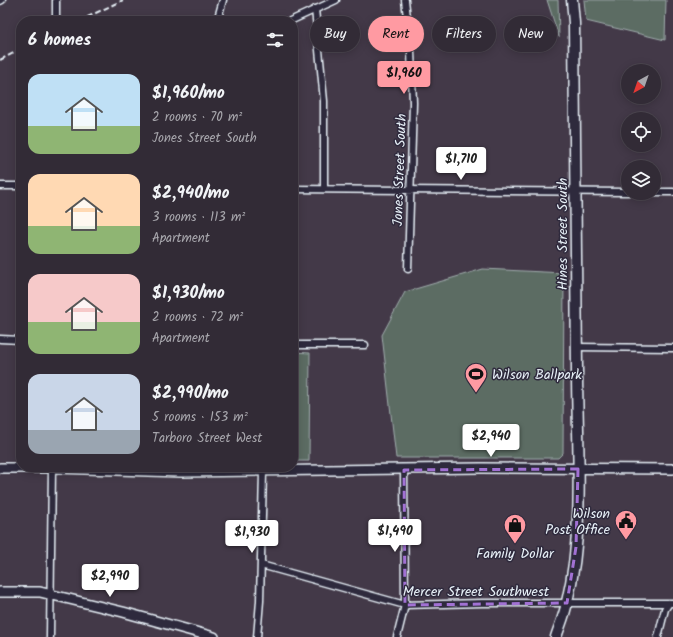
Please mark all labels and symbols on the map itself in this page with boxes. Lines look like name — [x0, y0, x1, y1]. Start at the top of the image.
pin: $1,960 — [371, 61, 437, 95]
north arrow — [621, 64, 661, 104]
street label: Jones Street South — [387, 113, 413, 227]
pin: $1,710 — [428, 147, 494, 181]
street label: Hines Street South — [552, 178, 574, 290]
sports icon: Wilson Ballpark — [463, 361, 489, 394]
place label: Wilson Ballpark — [492, 364, 582, 386]
pin: $2,940 — [458, 424, 524, 458]
place label: Wilson Post Office — [545, 503, 611, 541]
public building icon: Wilson Post Office — [613, 508, 639, 541]
shop icon: Family Dollar — [502, 512, 528, 545]
pin: $1,490 — [362, 519, 428, 553]
pin: $1,930 — [219, 520, 285, 554]
place label: Family Dollar — [476, 543, 555, 565]
pin: $2,990 — [77, 564, 143, 598]
street label: Mercer Street Southwest — [403, 581, 550, 603]

